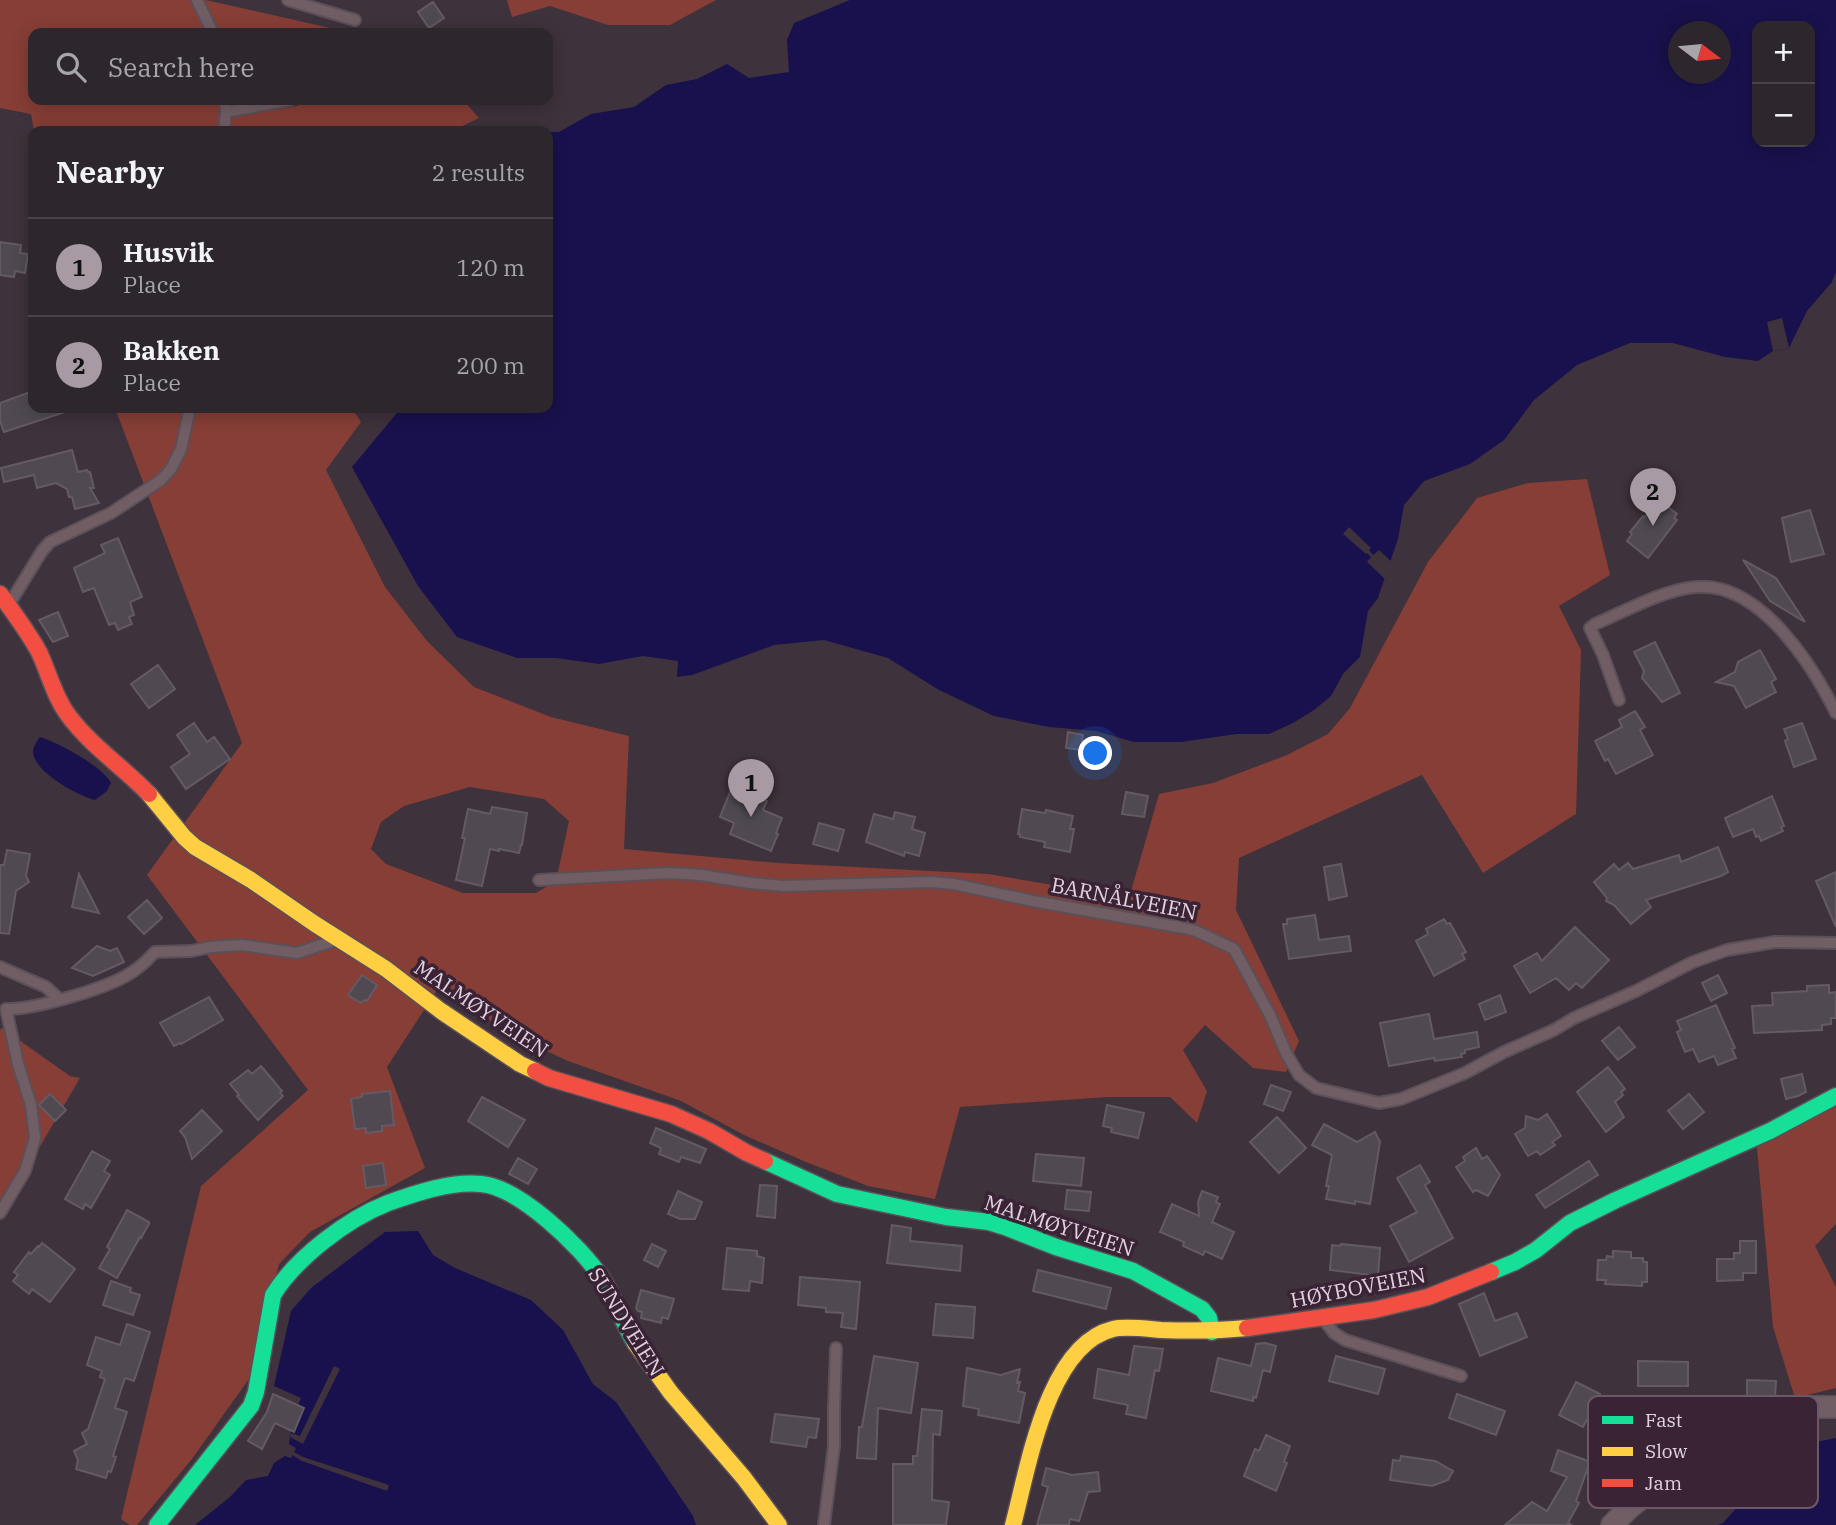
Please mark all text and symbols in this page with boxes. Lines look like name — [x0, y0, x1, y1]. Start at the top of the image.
north arrow — [1668, 21, 1731, 84]
map controls — [1752, 21, 1815, 147]
button: + — [1752, 21, 1815, 84]
search box — [28, 28, 553, 105]
icon: search — [52, 48, 90, 86]
text: Search here — [108, 50, 254, 84]
button: − — [1752, 84, 1815, 147]
text: Nearby — [56, 152, 164, 191]
text: 2 results — [432, 157, 525, 187]
text: Husvik — [123, 235, 214, 269]
text: 1 — [72, 252, 86, 282]
text: 120 m — [456, 252, 525, 282]
text: Place — [123, 269, 181, 299]
text: Bakken — [123, 333, 220, 367]
text: 2 — [72, 350, 86, 380]
text: 200 m — [456, 350, 525, 380]
text: Place — [123, 367, 181, 397]
pin: 2 — [1630, 468, 1676, 526]
your location — [1078, 736, 1112, 770]
pin: 1 — [728, 759, 774, 817]
street label: BARNÅLVEIEN — [1049, 870, 1200, 926]
street label: MALMØYVEIEN — [409, 953, 554, 1063]
street label: MALMØYVEIEN — [981, 1188, 1138, 1262]
street label: HØYBOVEIEN — [1288, 1260, 1428, 1314]
street label: SUNDVEIEN — [582, 1262, 671, 1381]
legend — [1588, 1396, 1818, 1508]
text: Fast — [1645, 1408, 1683, 1432]
text: Slow — [1645, 1439, 1687, 1463]
text: Jam — [1645, 1471, 1682, 1495]

